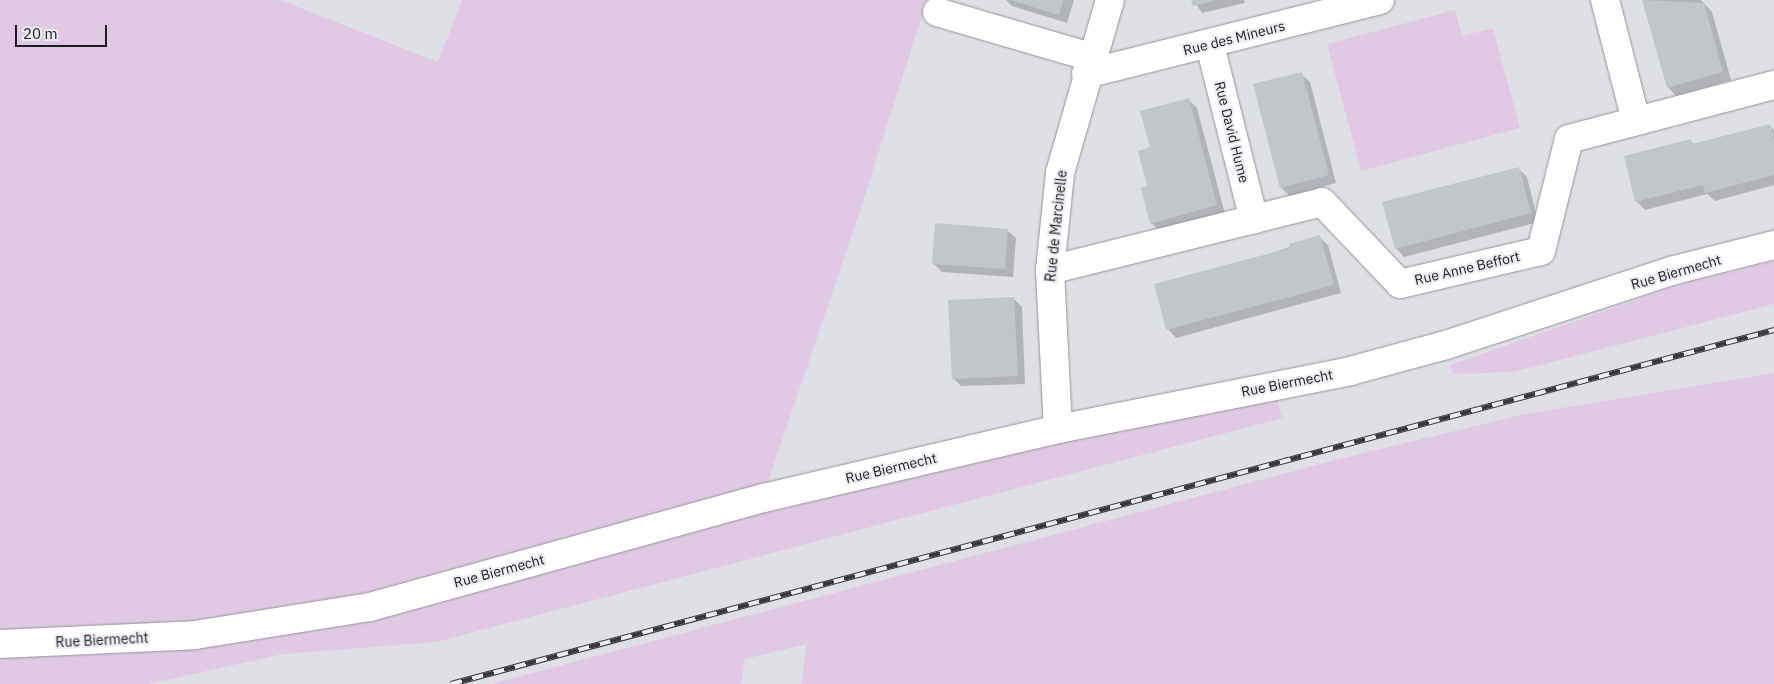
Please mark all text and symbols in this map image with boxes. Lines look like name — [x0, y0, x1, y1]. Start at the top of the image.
scale bar — [18, 15, 110, 47]
street label: Rue des Mineurs — [1181, 17, 1287, 59]
text: 20 m — [23, 24, 58, 43]
street label: Rue David Hume — [1211, 79, 1253, 185]
street label: Rue de Marcinelle — [1042, 169, 1070, 283]
street label: Rue Anne Beffort — [1413, 248, 1521, 288]
street label: Rue Biermecht — [1629, 251, 1723, 293]
street label: Rue Biermecht — [1240, 366, 1334, 400]
street label: Rue Biermecht — [844, 449, 938, 487]
street label: Rue Biermecht — [452, 551, 546, 591]
street label: Rue Biermecht — [55, 629, 149, 651]

